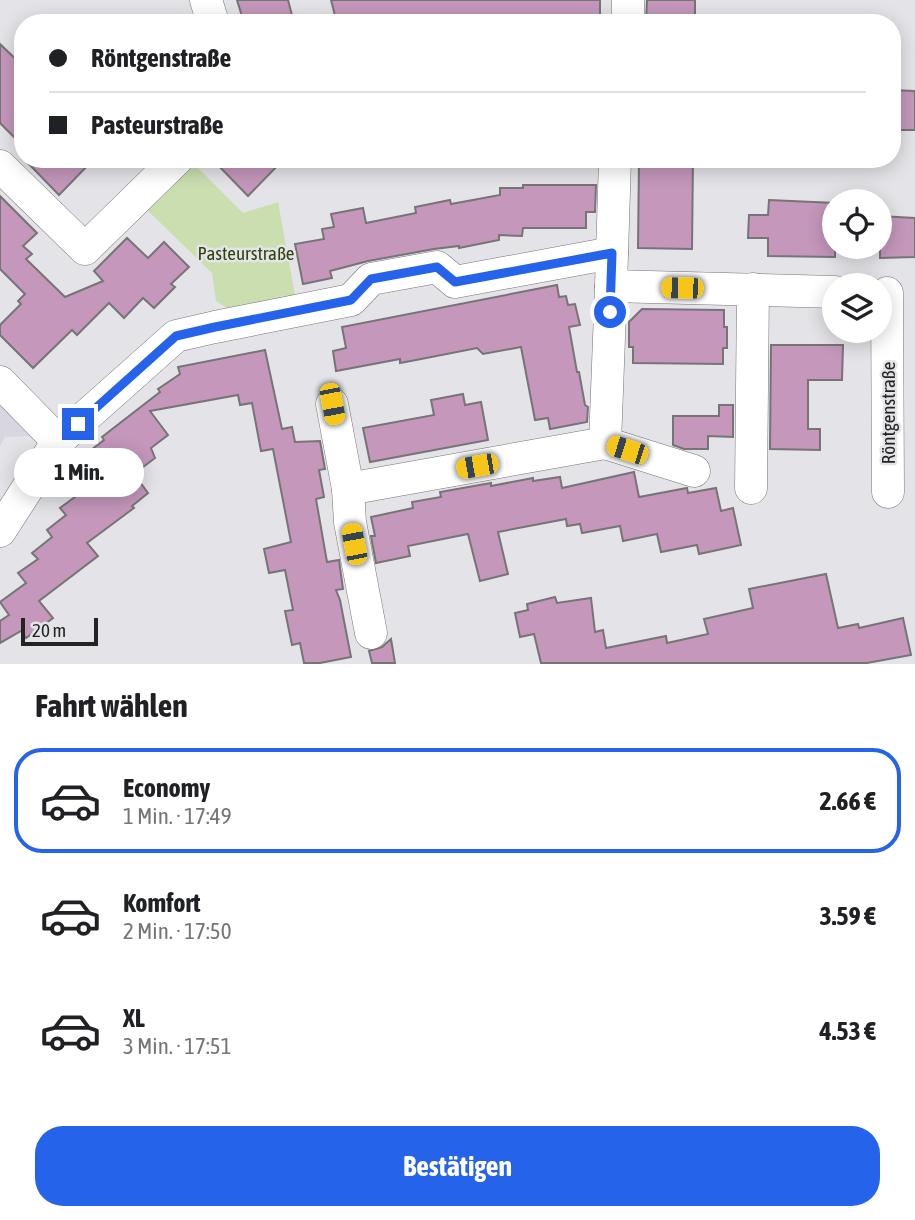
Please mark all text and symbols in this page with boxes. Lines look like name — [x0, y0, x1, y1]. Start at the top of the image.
text: Röntgenstraße — [91, 43, 231, 73]
text: Pasteurstraße — [91, 110, 224, 140]
map controls — [822, 189, 892, 343]
button: locate — [822, 189, 892, 259]
park label: Pasteurstraße — [198, 242, 294, 264]
button: layers — [822, 273, 892, 343]
car — [661, 277, 704, 299]
route start — [594, 296, 626, 328]
street label: Röntgenstraße — [877, 362, 899, 464]
car — [318, 381, 347, 427]
route end — [62, 408, 94, 440]
car — [604, 434, 651, 466]
callout: 1 Min. — [13, 448, 143, 498]
car — [455, 452, 500, 480]
text: 1 Min. — [54, 459, 104, 485]
car — [340, 521, 369, 567]
scale bar — [21, 614, 98, 646]
text: 20 m — [32, 619, 66, 641]
text: Fahrt wählen — [35, 687, 188, 724]
icon: car — [39, 769, 102, 832]
text: Economy — [123, 773, 210, 803]
text: 2.66 € — [819, 786, 876, 816]
text: 1 Min. · 17:49 — [123, 803, 231, 829]
icon: car — [39, 884, 102, 947]
text: Komfort — [123, 888, 200, 918]
text: 3.59 € — [819, 901, 876, 931]
text: 2 Min. · 17:50 — [123, 918, 231, 944]
icon: car — [39, 999, 102, 1062]
text: XL — [123, 1003, 145, 1033]
text: 4.53 € — [819, 1016, 876, 1046]
text: 3 Min. · 17:51 — [123, 1033, 231, 1059]
button: Bestätigen — [35, 1126, 880, 1206]

